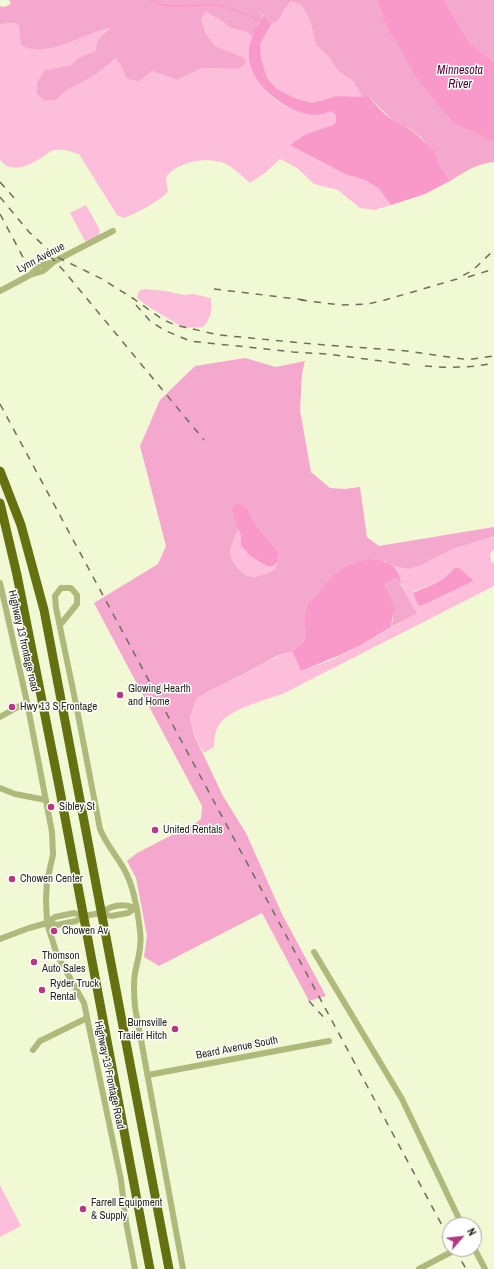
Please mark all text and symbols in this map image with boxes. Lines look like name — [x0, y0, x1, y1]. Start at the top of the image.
water label: Minnesota River — [437, 64, 483, 92]
street label: Lynn Avenue — [15, 240, 67, 276]
street label: Highway 13 frontage road — [5, 589, 41, 693]
place label: Glowing Hearth and Home — [128, 682, 191, 708]
marker: Glowing Hearth and Home — [115, 690, 125, 700]
place label: Hwy 13 S Frontage — [20, 700, 97, 714]
marker: Hwy 13 S Frontage — [7, 702, 17, 712]
place label: Sibley St — [59, 800, 95, 814]
marker: Sibley St — [46, 802, 56, 812]
place label: United Rentals — [163, 823, 223, 837]
marker: United Rentals — [150, 825, 160, 835]
place label: Chowen Center — [20, 872, 83, 886]
marker: Chowen Center — [7, 874, 17, 884]
place label: Chowen Av — [62, 924, 108, 938]
marker: Chowen Av — [49, 926, 59, 936]
place label: Thomson Auto Sales — [42, 949, 86, 975]
marker: Thomson Auto Sales — [29, 957, 39, 967]
place label: Ryder Truck Rental — [50, 977, 99, 1003]
marker: Ryder Truck Rental — [37, 985, 47, 995]
place label: Burnsville Trailer Hitch — [118, 1016, 167, 1042]
street label: Highway 13 Frontage Road — [91, 1020, 127, 1130]
marker: Burnsville Trailer Hitch — [170, 1024, 180, 1034]
street label: Beard Avenue South — [195, 1034, 279, 1062]
place label: Farrell Equipment & Supply — [91, 1196, 162, 1222]
marker: Farrell Equipment & Supply — [78, 1204, 88, 1214]
north arrow — [442, 1217, 482, 1257]
text: N — [464, 1226, 479, 1238]

